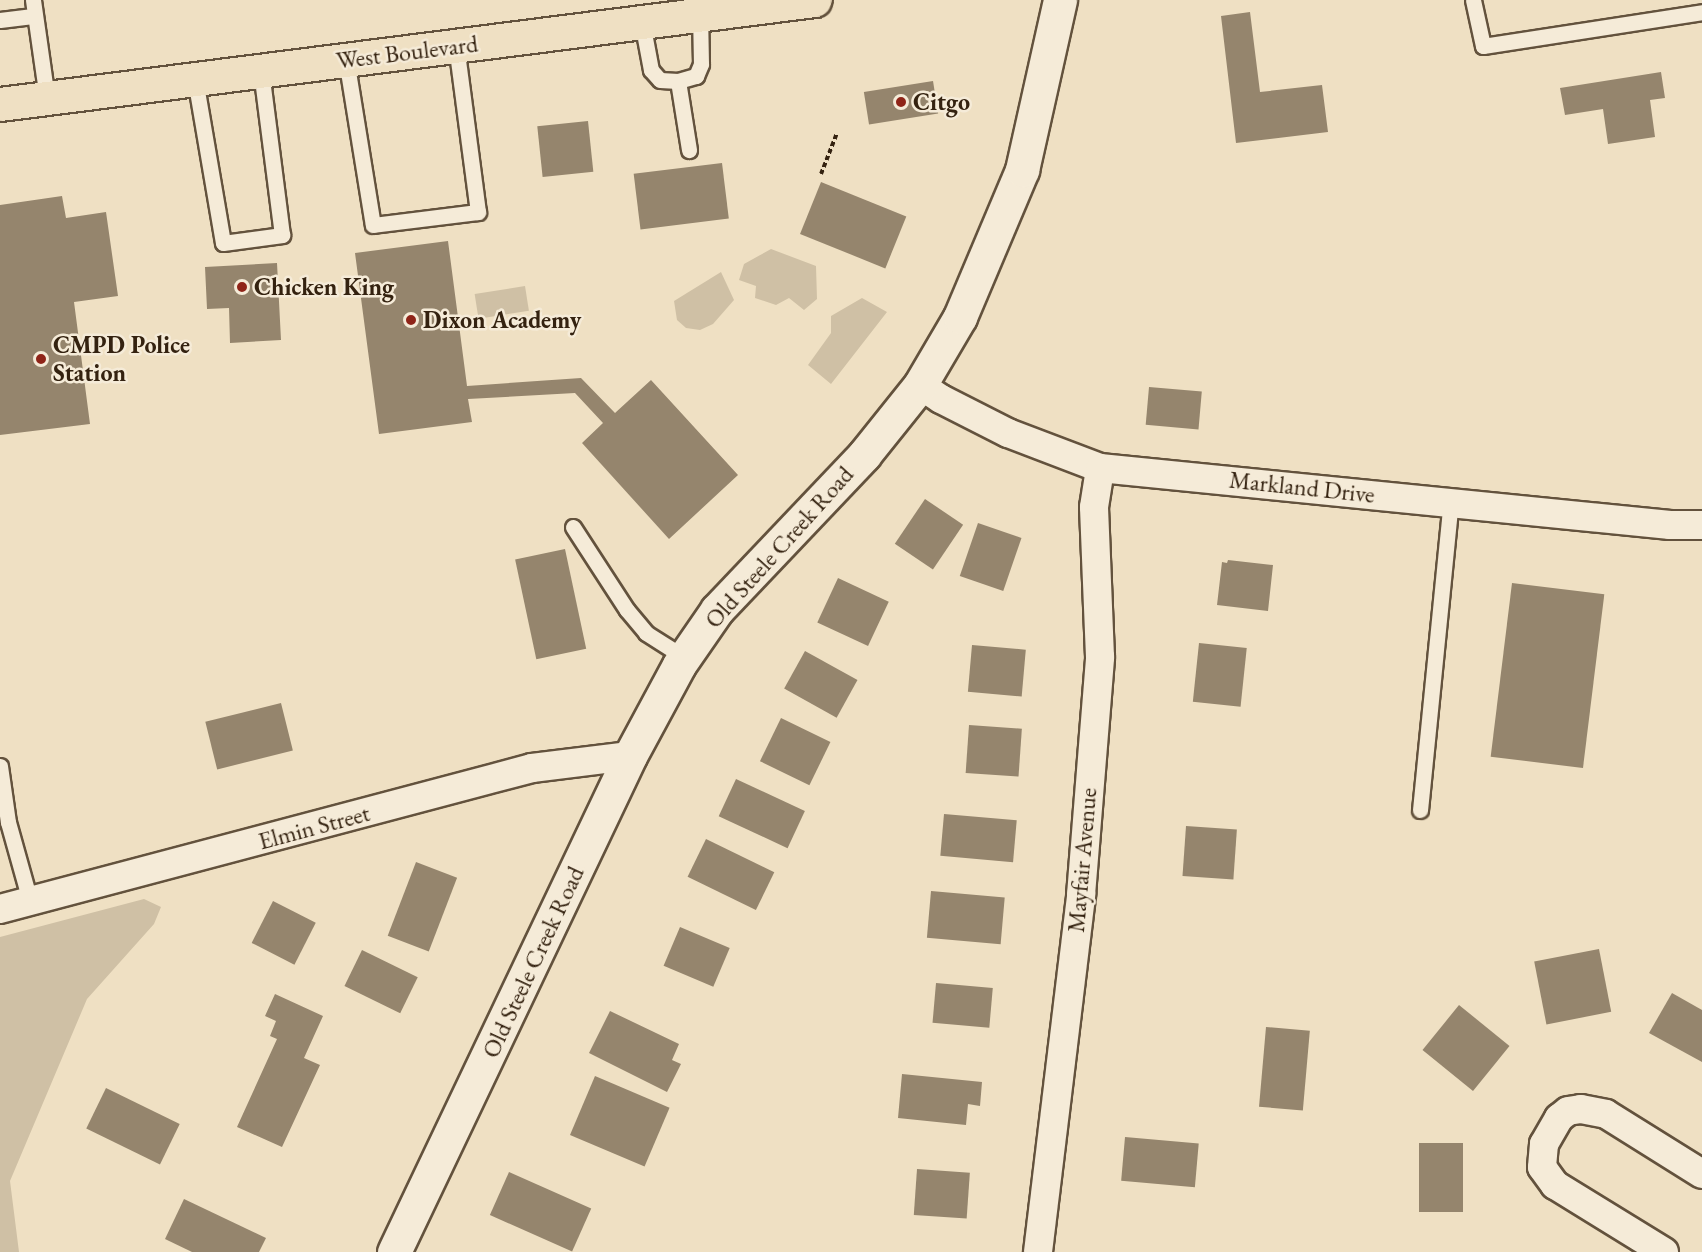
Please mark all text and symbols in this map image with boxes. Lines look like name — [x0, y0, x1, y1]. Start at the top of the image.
street label: West Boulevard — [334, 29, 480, 75]
place label: Citgo — [913, 88, 970, 116]
marker: Citgo — [894, 95, 908, 109]
place label: Chicken King — [254, 273, 394, 301]
marker: Chicken King — [235, 280, 249, 294]
place label: Dixon Academy — [423, 306, 581, 334]
marker: Dixon Academy — [404, 313, 418, 327]
place label: CMPD Police Station — [53, 331, 190, 387]
marker: CMPD Police Station — [34, 352, 48, 366]
street label: Old Steele Creek Road — [699, 460, 859, 634]
street label: Markland Drive — [1228, 465, 1376, 509]
street label: Mayfair Avenue — [1061, 786, 1103, 934]
street label: Elmin Street — [255, 798, 373, 856]
street label: Old Steele Creek Road — [476, 862, 590, 1062]

